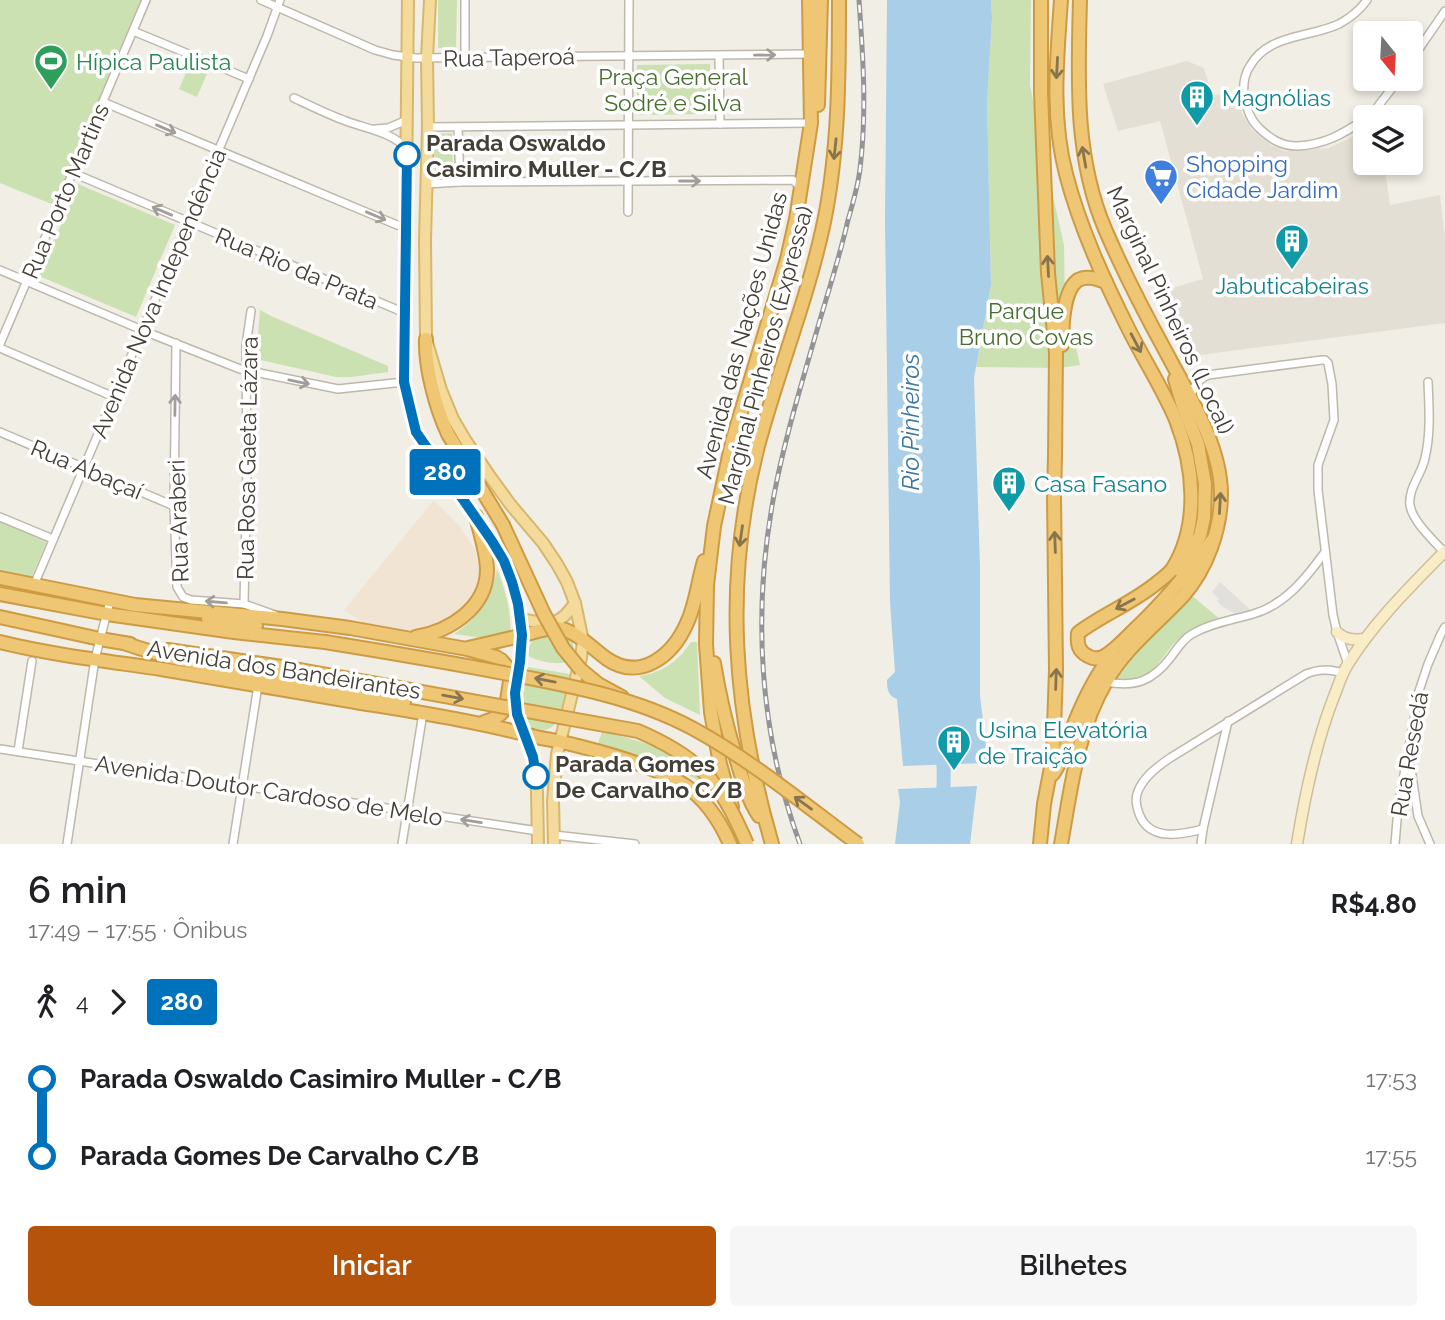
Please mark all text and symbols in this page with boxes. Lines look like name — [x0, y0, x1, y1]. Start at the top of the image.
north arrow — [1353, 21, 1423, 91]
map controls — [1353, 21, 1423, 175]
sports icon: Hípica Paulista — [32, 42, 70, 91]
street label: Rua Taperoá — [443, 42, 575, 72]
place label: Hípica Paulista — [76, 48, 231, 75]
one-way arrow — [753, 48, 776, 61]
one-way arrow — [1050, 56, 1063, 79]
park label: Praça General Sodré e Silva — [598, 63, 749, 116]
building icon: Magnólias — [1178, 78, 1216, 127]
place label: Magnólias — [1222, 84, 1331, 111]
street label: Rua Porto Martins — [16, 99, 114, 283]
button: layers — [1353, 105, 1423, 175]
one-way arrow — [154, 123, 176, 136]
place label: Parada Oswaldo Casimiro Muller - C/B — [426, 129, 667, 182]
one-way arrow — [828, 137, 841, 159]
marker: Parada Oswaldo Casimiro Muller - C/B — [394, 142, 420, 168]
street label: Avenida Nova Independência — [85, 144, 231, 442]
one-way arrow — [1077, 146, 1090, 168]
place label: Shopping Cidade Jardim — [1186, 150, 1338, 203]
supermarket icon: Shopping Cidade Jardim — [1142, 157, 1180, 206]
one-way arrow — [678, 174, 701, 188]
street label: Marginal Pinheiros (Local) — [1102, 182, 1240, 438]
street label: Avenida das Nações Unidas — [690, 189, 792, 481]
one-way arrow — [152, 203, 173, 216]
street label: Marginal Pinheiros (Expressa) — [712, 203, 818, 507]
one-way arrow — [364, 210, 386, 223]
street label: Rua Rio da Prata — [212, 222, 382, 314]
building icon: Jabuticabeiras — [1273, 222, 1311, 271]
one-way arrow — [1041, 255, 1054, 278]
place label: Jabuticabeiras — [1215, 272, 1369, 299]
park label: Parque Bruno Covas — [959, 297, 1093, 350]
one-way arrow — [1130, 332, 1143, 353]
street label: Rua Rosa Gaeta Lázara — [231, 336, 263, 580]
water label: Rio Pinheiros — [896, 354, 925, 490]
one-way arrow — [287, 375, 310, 389]
one-way arrow — [168, 394, 182, 417]
street label: Rua Abaçaí — [27, 433, 148, 505]
line badge: 280 — [405, 449, 485, 495]
text: 280 — [424, 457, 466, 486]
street label: Rua Araberi — [162, 459, 194, 583]
building icon: Casa Fasano — [990, 464, 1028, 513]
place label: Casa Fasano — [1034, 470, 1167, 497]
one-way arrow — [1214, 492, 1227, 515]
one-way arrow — [734, 524, 747, 546]
one-way arrow — [1048, 531, 1062, 554]
one-way arrow — [205, 595, 228, 608]
one-way arrow — [1115, 598, 1136, 612]
street label: Avenida dos Bandeirantes — [145, 634, 423, 704]
one-way arrow — [1049, 668, 1062, 691]
one-way arrow — [534, 673, 557, 687]
street label: Rua Resedá — [1385, 689, 1433, 819]
one-way arrow — [441, 691, 464, 704]
place label: Usina Elevatória de Traição — [978, 716, 1148, 769]
building icon: Usina Elevatória de Traição — [935, 723, 973, 772]
street label: Avenida Doutor Cardoso de Melo — [93, 749, 445, 831]
place label: Parada Gomes De Carvalho C/B — [555, 750, 742, 803]
marker: Parada Gomes De Carvalho C/B — [523, 763, 549, 789]
one-way arrow — [794, 796, 813, 811]
one-way arrow — [460, 814, 483, 827]
text: 6 min — [28, 867, 128, 912]
text: R$4.80 — [1331, 889, 1417, 919]
text: 17:49 – 17:55 · Ônibus — [28, 916, 247, 943]
icon: walk — [28, 983, 66, 1021]
icon: forward — [99, 983, 137, 1021]
text: 280 — [161, 987, 203, 1016]
text: 4 — [76, 988, 89, 1015]
text: Parada Oswaldo Casimiro Muller - C/B — [80, 1064, 561, 1094]
text: 17:53 — [1366, 1065, 1417, 1092]
text: Parada Gomes De Carvalho C/B — [80, 1141, 479, 1171]
text: 17:55 — [1366, 1142, 1417, 1169]
button: Iniciar — [28, 1226, 716, 1306]
button: Bilhetes — [730, 1226, 1417, 1306]

